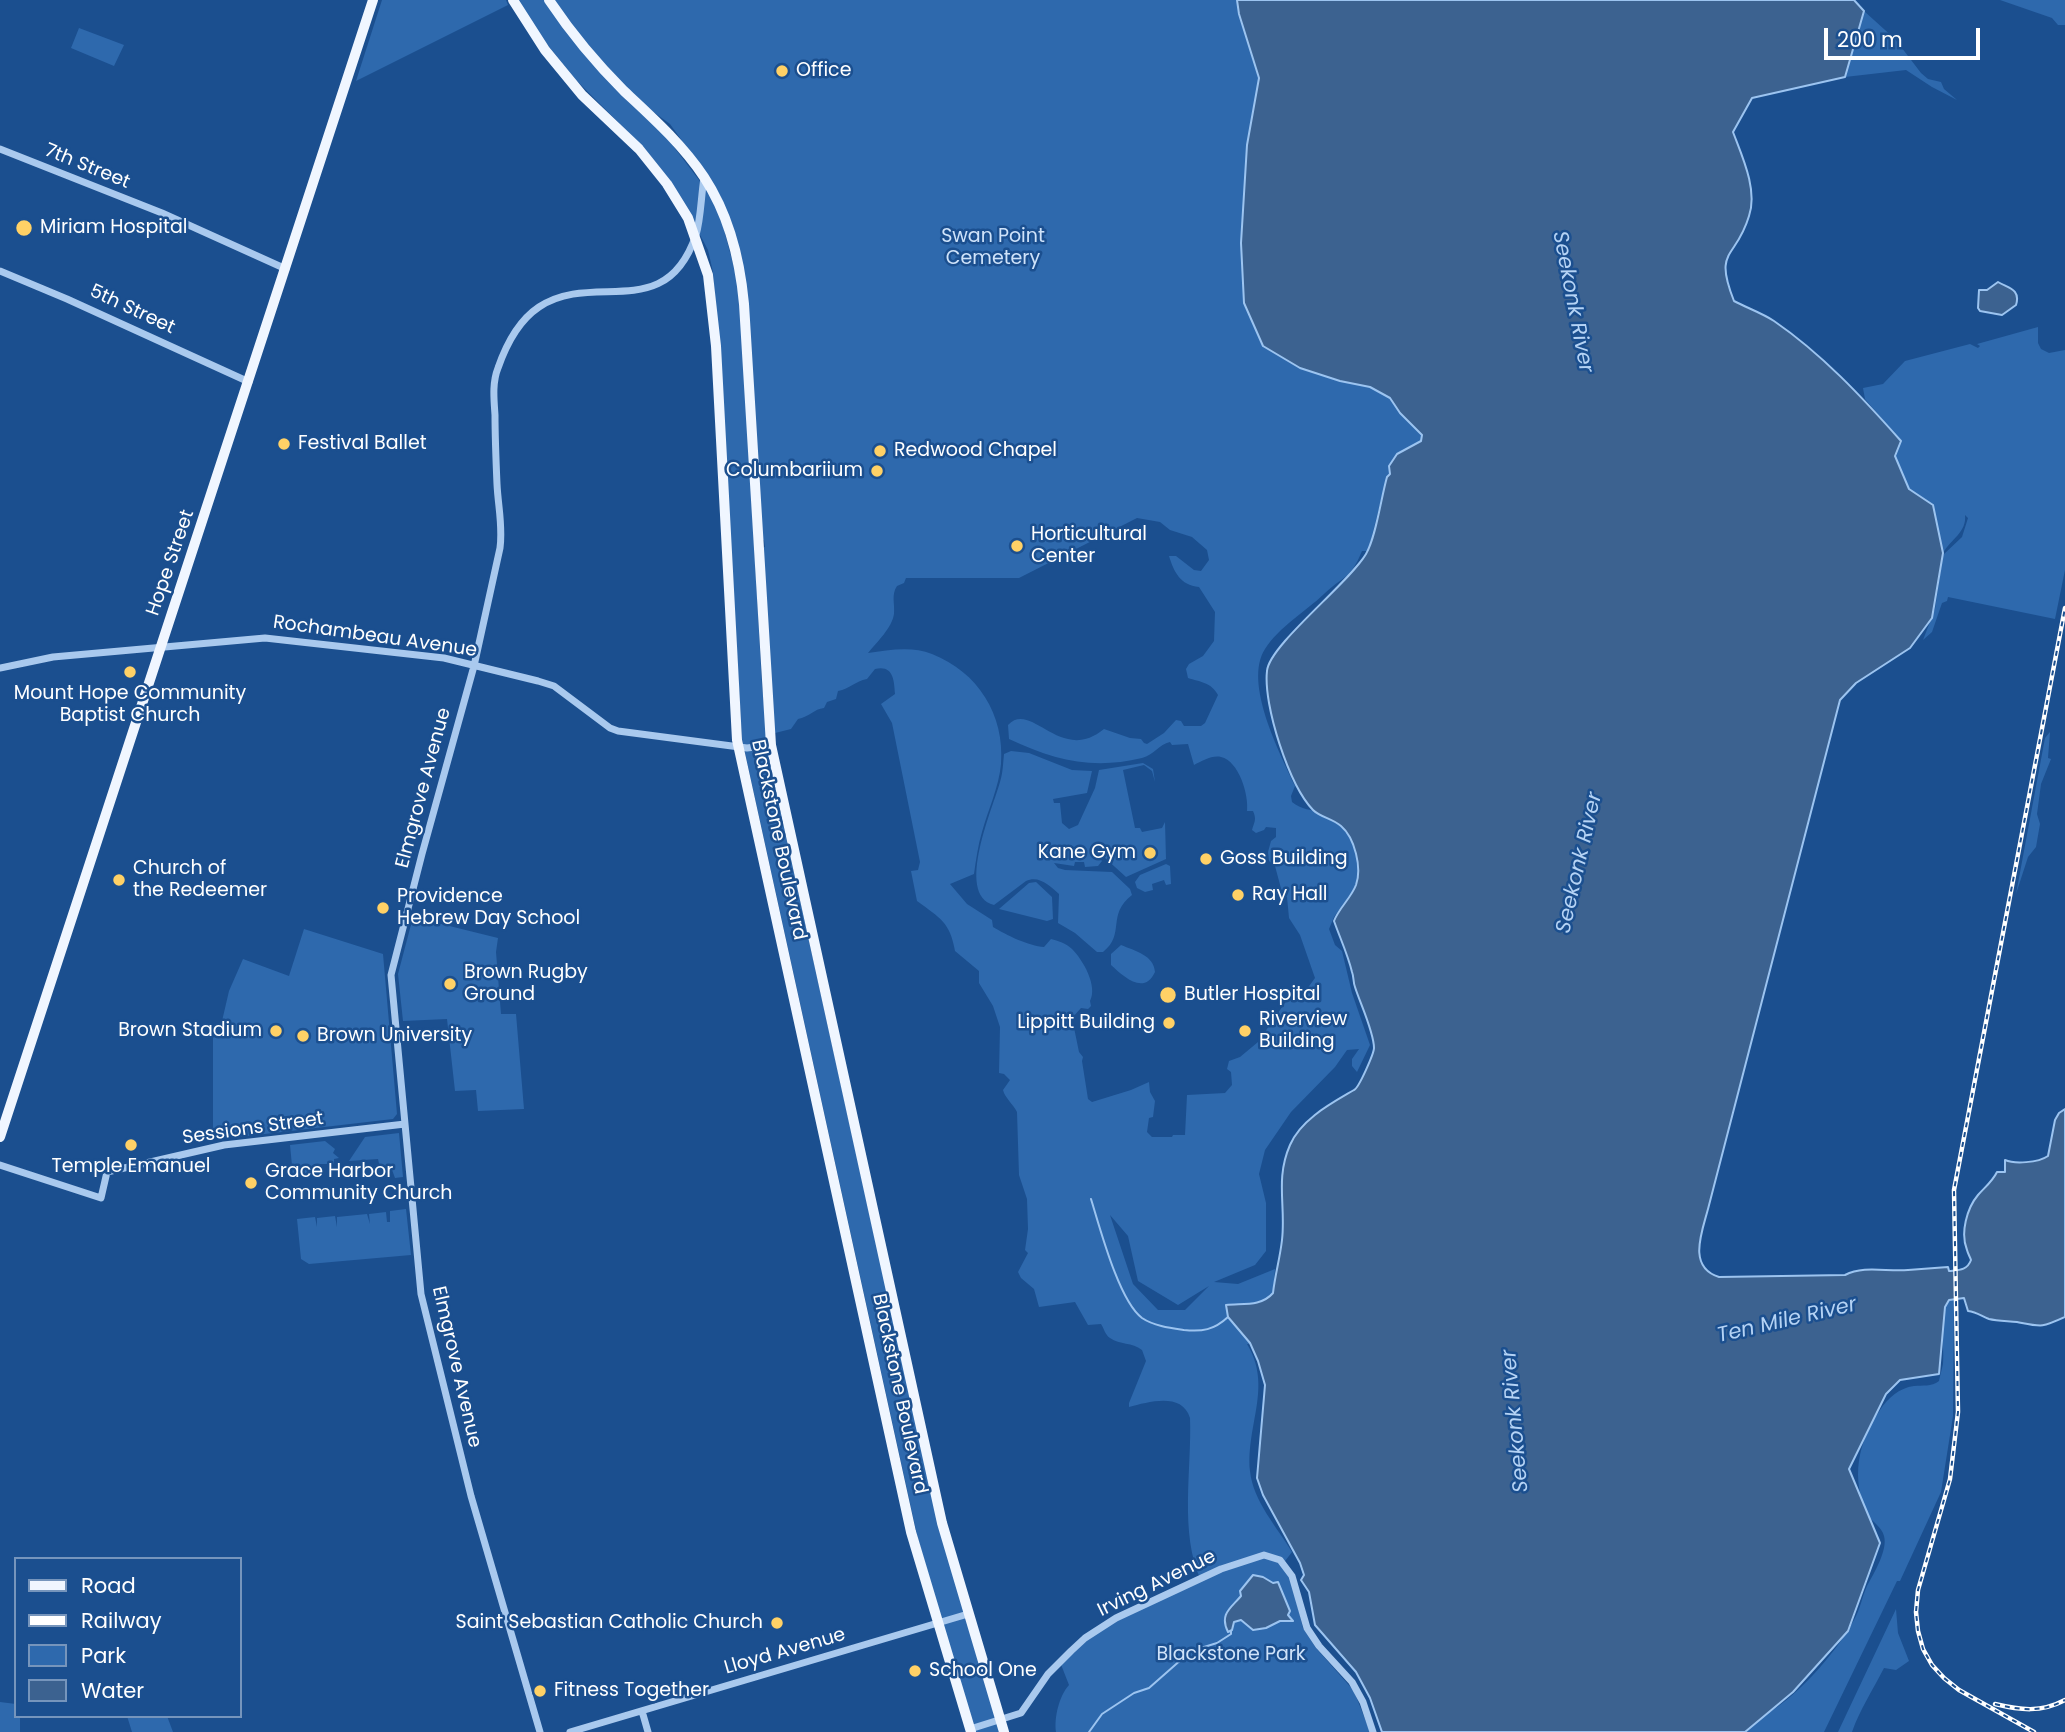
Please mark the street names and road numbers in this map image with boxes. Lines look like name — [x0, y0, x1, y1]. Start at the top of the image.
street label: 7th Street — [41, 140, 133, 194]
street label: 5th Street — [86, 280, 178, 340]
street label: Hope Street — [142, 507, 200, 619]
street label: Rochambeau Avenue — [271, 611, 479, 663]
street label: Elmgrove Avenue — [392, 705, 456, 871]
street label: Blackstone Boulevard — [746, 738, 810, 942]
street label: Sessions Street — [181, 1108, 325, 1150]
street label: Elmgrove Avenue — [426, 1284, 486, 1450]
street label: Blackstone Boulevard — [867, 1292, 931, 1496]
street label: Irving Avenue — [1094, 1546, 1220, 1622]
street label: Lloyd Avenue — [722, 1624, 848, 1680]

